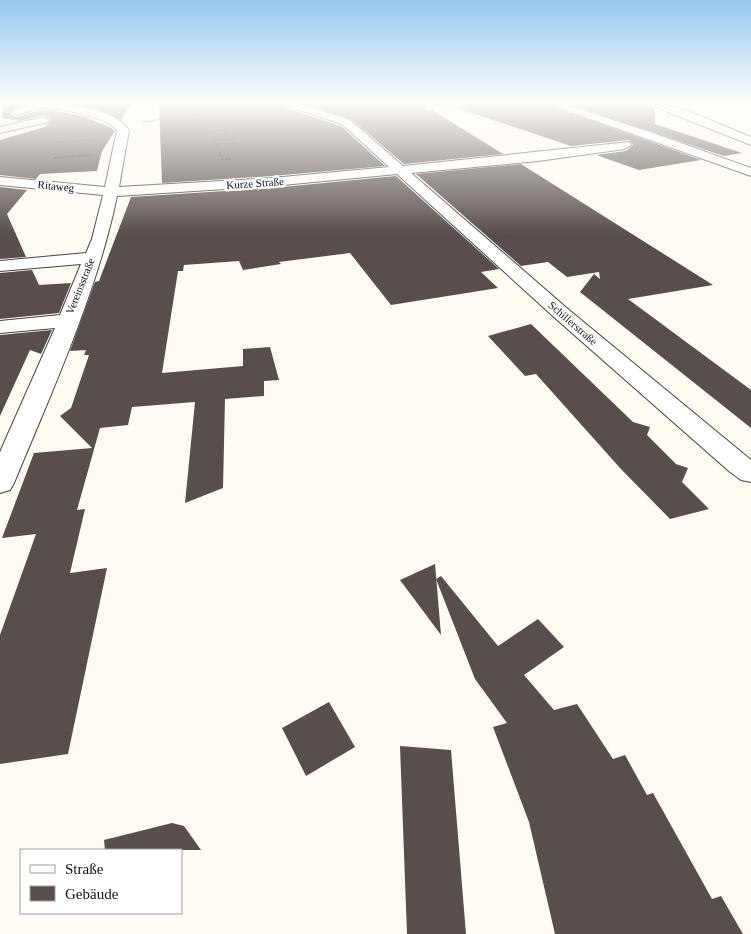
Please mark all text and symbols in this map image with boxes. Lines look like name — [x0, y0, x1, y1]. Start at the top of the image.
street label: Kurze Straße — [226, 175, 284, 191]
street label: Ritaweg — [37, 178, 75, 194]
street label: Vereinsstraße — [63, 256, 97, 316]
street label: Schillerstraße — [546, 299, 600, 347]
legend — [20, 849, 182, 914]
text: Straße — [65, 861, 104, 877]
text: Gebäude — [65, 886, 119, 902]

